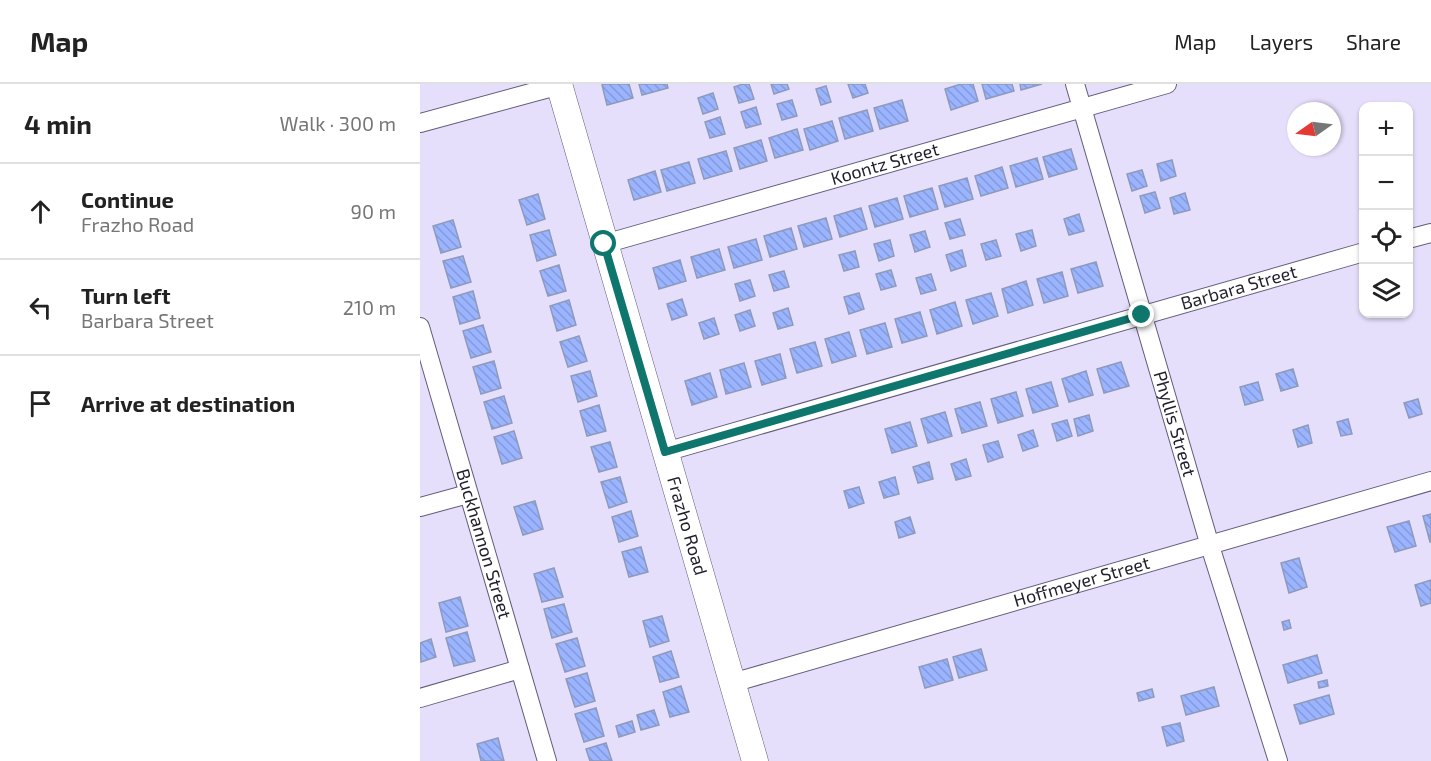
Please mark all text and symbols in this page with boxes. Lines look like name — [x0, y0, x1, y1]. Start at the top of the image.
text: Map — [30, 24, 88, 58]
text: Map — [1174, 29, 1216, 54]
text: Layers — [1249, 29, 1313, 54]
text: Share — [1346, 29, 1401, 54]
north arrow — [1287, 102, 1341, 156]
map controls — [1359, 102, 1413, 318]
button: + — [1359, 102, 1413, 156]
text: 4 min — [24, 108, 92, 139]
text: Walk · 300 m — [280, 111, 396, 135]
street label: Koontz Street — [828, 137, 941, 189]
button: − — [1359, 156, 1413, 210]
text: Continue — [81, 186, 174, 212]
icon: ahead — [24, 195, 57, 228]
text: 90 m — [351, 199, 396, 223]
button: locate — [1359, 210, 1413, 264]
text: Frazho Road — [81, 212, 194, 236]
route start — [590, 230, 616, 256]
street label: Barbara Street — [1178, 260, 1299, 314]
button: layers — [1359, 264, 1413, 318]
text: Turn left — [81, 282, 170, 308]
icon: left — [24, 291, 57, 324]
text: 210 m — [343, 295, 396, 319]
route end — [1128, 301, 1154, 327]
text: Barbara Street — [81, 308, 214, 332]
street label: Phyllis Street — [1149, 368, 1201, 479]
icon: arrive — [24, 387, 57, 420]
text: Arrive at destination — [81, 390, 295, 416]
street label: Buckhannon Street — [452, 466, 517, 621]
street label: Frazho Road — [663, 474, 713, 578]
street label: Hoffmeyer Street — [1011, 551, 1152, 611]

